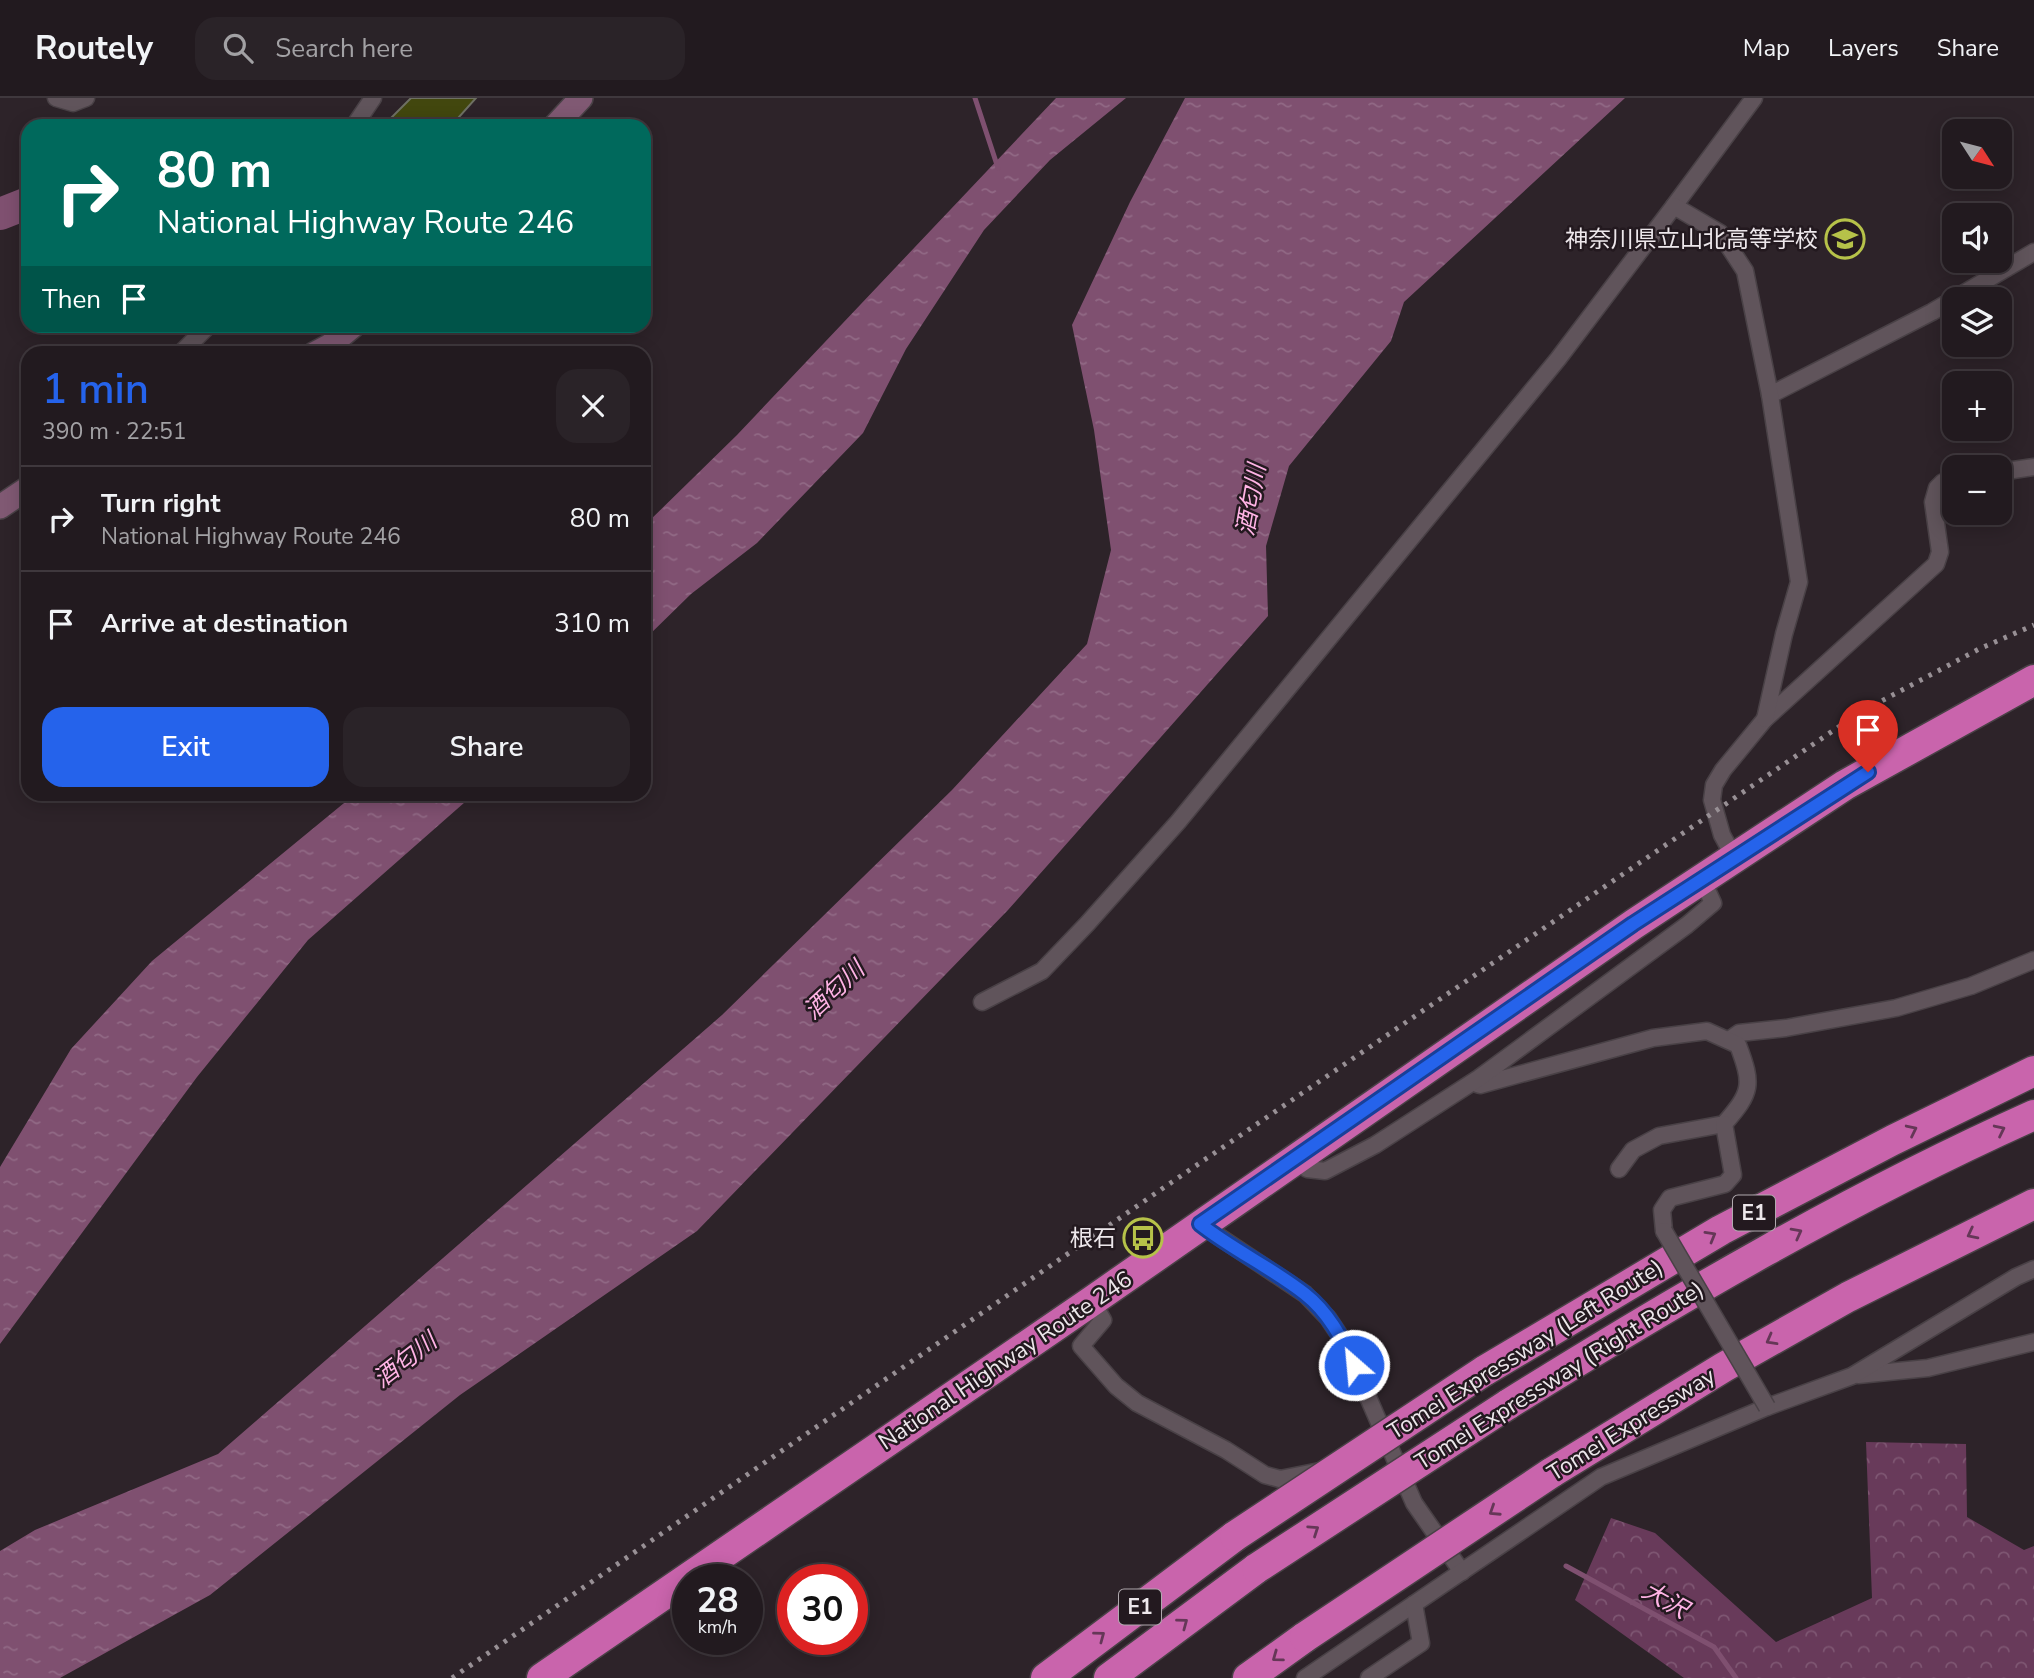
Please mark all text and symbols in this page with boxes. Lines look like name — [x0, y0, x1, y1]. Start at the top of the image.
search box — [195, 17, 685, 80]
text: Routely — [35, 26, 153, 71]
icon: search — [219, 29, 257, 67]
text: Search here — [275, 31, 413, 66]
text: Map — [1743, 32, 1790, 64]
text: Layers — [1828, 32, 1899, 64]
text: Share — [1937, 32, 1999, 64]
north arrow — [1942, 119, 2012, 189]
map controls — [1942, 119, 2012, 525]
text: 80 m — [157, 137, 272, 204]
icon: right — [42, 147, 133, 238]
text: National Highway Route 246 — [157, 201, 574, 244]
button: sound — [1942, 203, 2012, 273]
school or university icon: 神奈川県立山北高等学校 — [1824, 218, 1866, 260]
place label: 神奈川県立山北高等学校 — [1565, 224, 1818, 255]
icon: arrive — [115, 280, 153, 318]
text: Then — [42, 282, 101, 317]
button: layers — [1942, 287, 2012, 357]
text: 1 min — [42, 361, 149, 418]
button: close — [556, 369, 630, 443]
button: + — [1942, 371, 2012, 441]
text: 390 m · 22:51 — [42, 416, 187, 447]
button: − — [1942, 455, 2012, 525]
water label: 酒匂川 — [1229, 459, 1274, 538]
text: Turn right — [101, 486, 220, 521]
icon: right — [42, 500, 80, 538]
text: 80 m — [570, 501, 630, 536]
text: National Highway Route 246 — [101, 521, 401, 552]
icon: arrive — [42, 605, 80, 643]
text: Arrive at destination — [101, 606, 348, 641]
text: 310 m — [554, 606, 630, 641]
pin — [1838, 700, 1898, 772]
button: Exit — [42, 707, 329, 787]
button: Share — [343, 707, 630, 787]
icon: arrive — [1849, 711, 1887, 749]
water label: 酒匂川 — [797, 952, 873, 1026]
one-way arrow — [1993, 1124, 2005, 1138]
one-way arrow — [1905, 1125, 1917, 1139]
road number: E1 — [1733, 1196, 1775, 1230]
bus stop icon: 根石 — [1122, 1217, 1164, 1259]
place label: 根石 — [1070, 1223, 1116, 1254]
one-way arrow — [1967, 1225, 1980, 1239]
one-way arrow — [1790, 1228, 1802, 1241]
one-way arrow — [1703, 1231, 1716, 1244]
street label: Tomei Expressway (Left Route) — [1382, 1253, 1668, 1445]
street label: National Highway Route 246 — [872, 1264, 1138, 1457]
street label: Tomei Expressway (Right Route) — [1409, 1274, 1709, 1477]
water label: 酒匂川 — [367, 1323, 446, 1395]
position arrow — [1317, 1328, 1391, 1402]
one-way arrow — [1766, 1332, 1779, 1345]
street label: Tomei Expressway — [1542, 1361, 1720, 1487]
one-way arrow — [1489, 1503, 1502, 1515]
one-way arrow — [1306, 1526, 1319, 1538]
speed limit sign: 30 — [777, 1564, 868, 1655]
water label: 大沢 — [1636, 1574, 1696, 1627]
text: 28 — [696, 1577, 739, 1624]
road number: E1 — [1119, 1590, 1161, 1624]
text: km/h — [698, 1615, 737, 1639]
one-way arrow — [1176, 1618, 1188, 1631]
one-way arrow — [1092, 1632, 1105, 1645]
one-way arrow — [1272, 1649, 1285, 1661]

